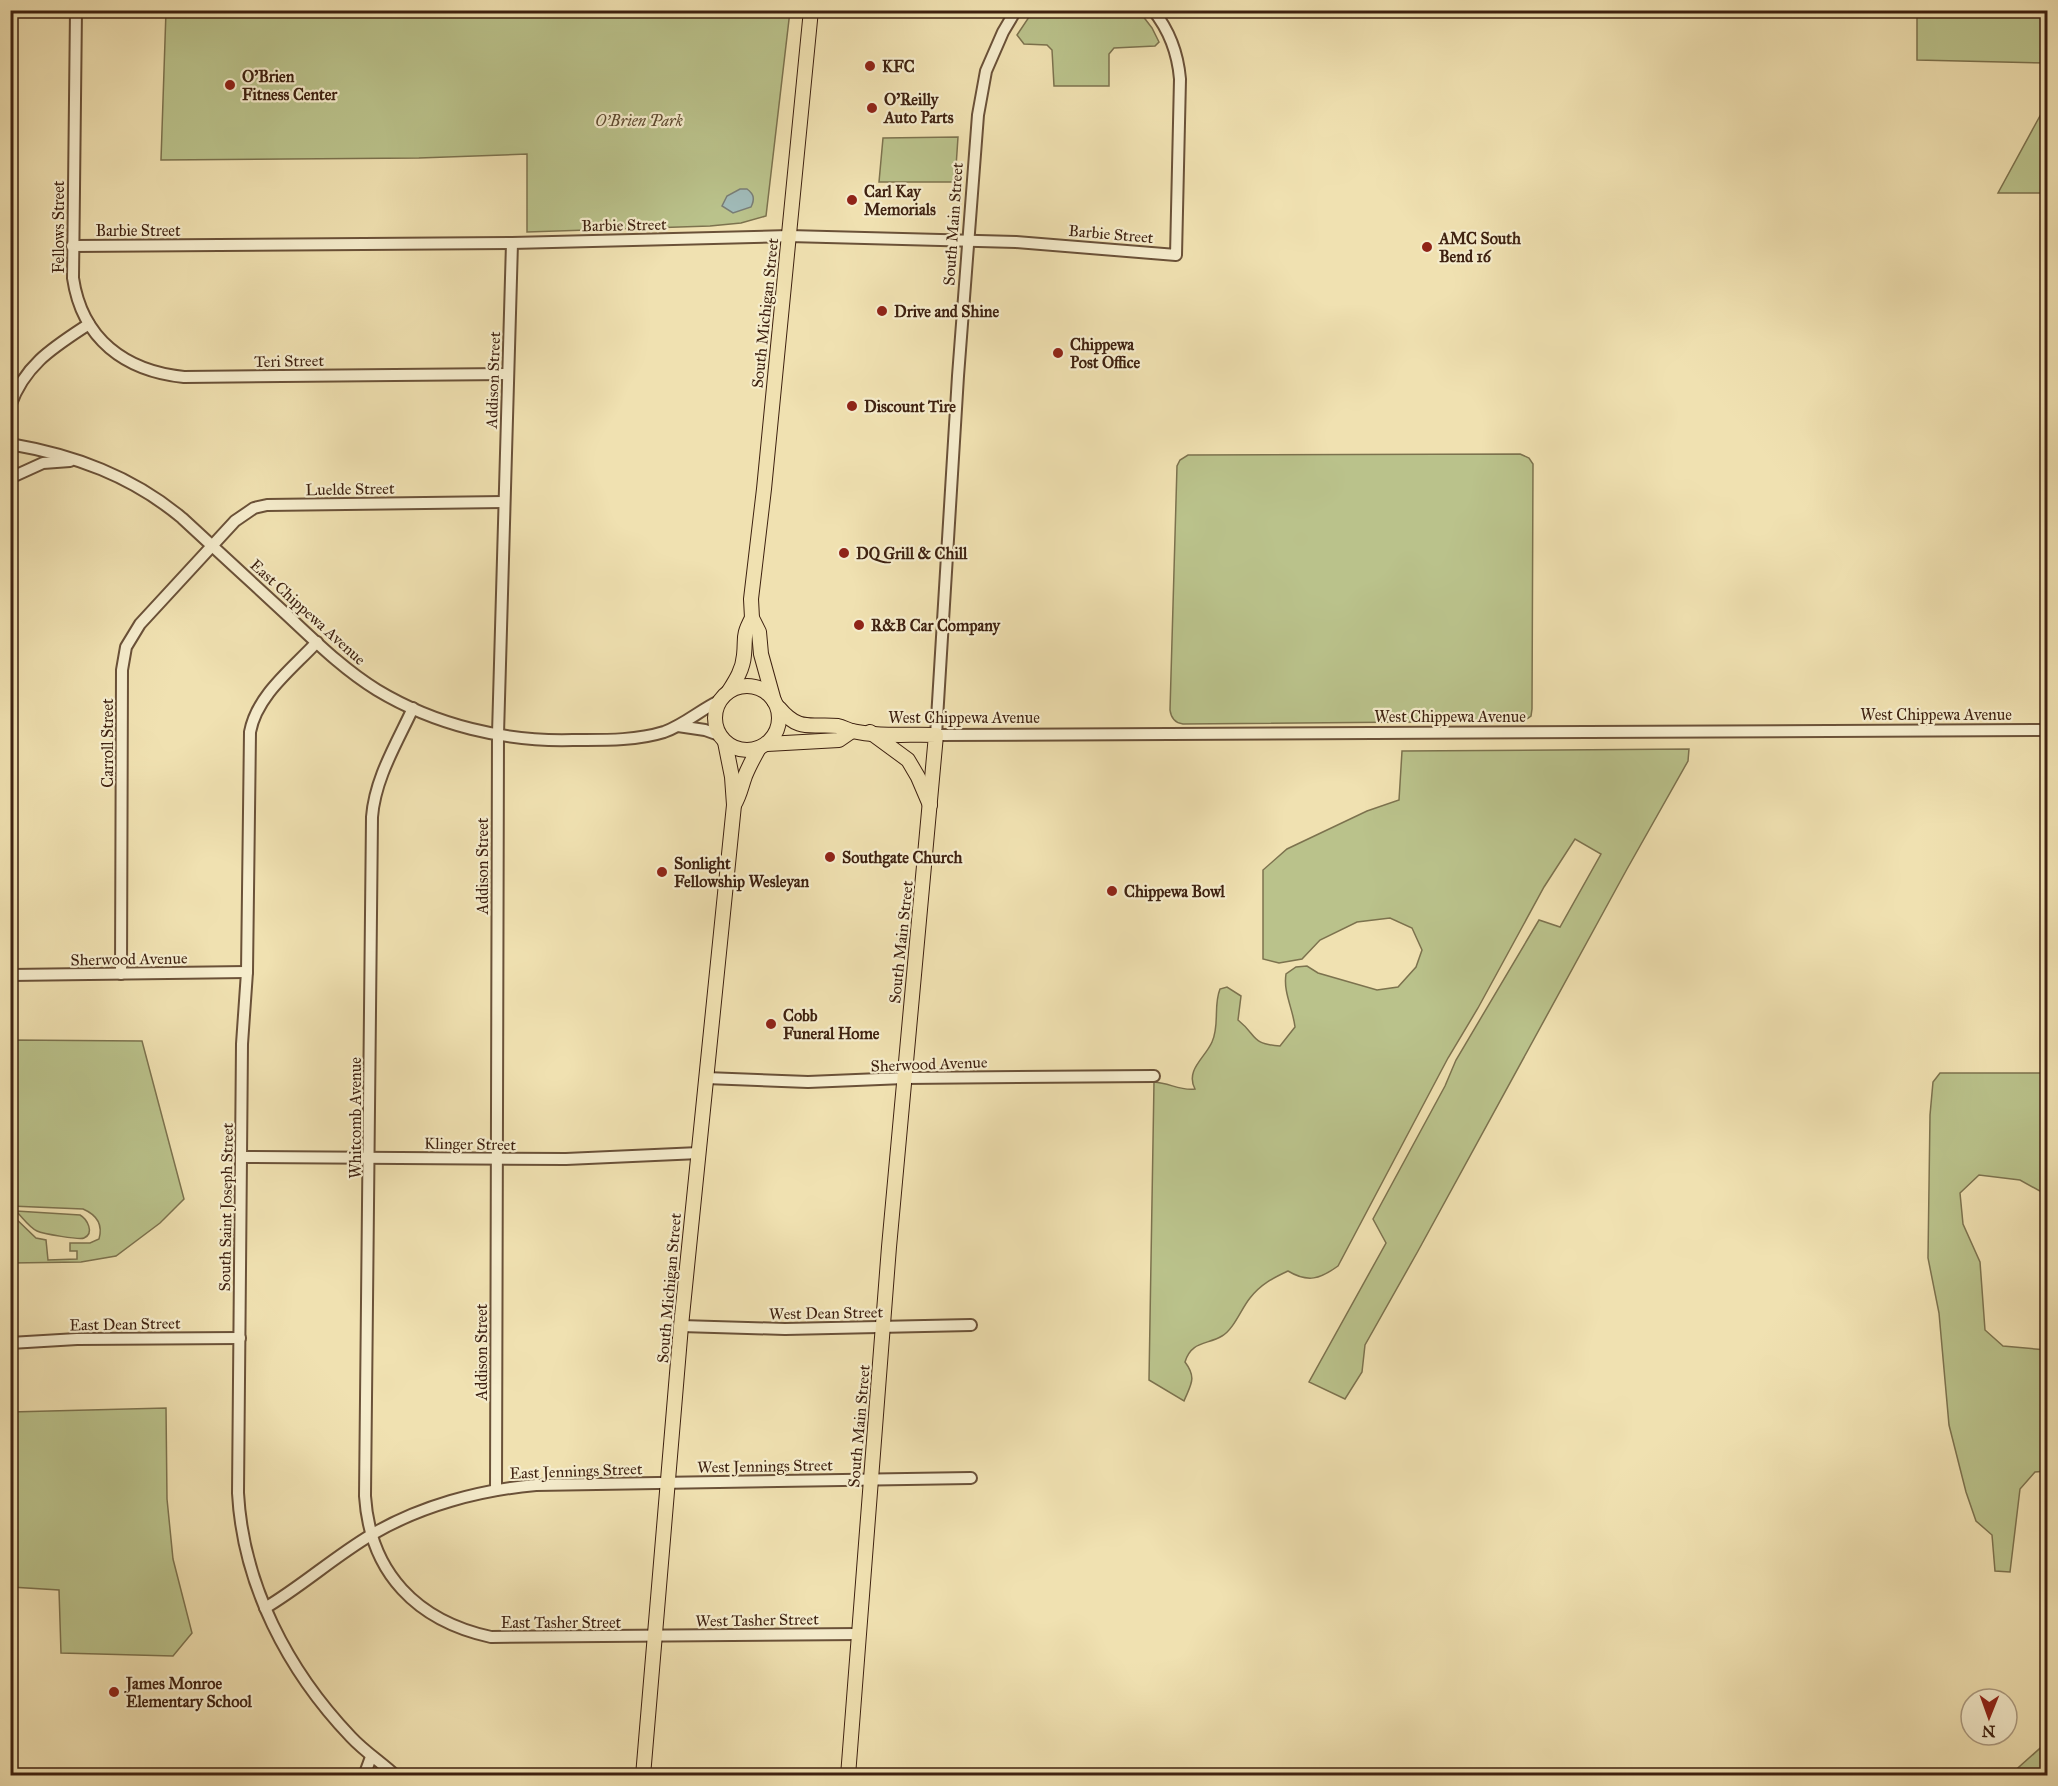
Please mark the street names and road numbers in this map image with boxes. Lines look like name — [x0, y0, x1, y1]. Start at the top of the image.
street label: South Main Street — [939, 161, 967, 286]
street label: Fellows Street — [49, 180, 68, 273]
street label: Barbie Street — [581, 215, 667, 235]
street label: Barbie Street — [95, 221, 181, 240]
street label: Barbie Street — [1068, 221, 1155, 247]
street label: South Michigan Street — [748, 237, 783, 389]
street label: Addison Street — [482, 331, 504, 430]
street label: Teri Street — [254, 351, 324, 371]
street label: Luelde Street — [305, 479, 395, 499]
street label: East Chippewa Avenue — [246, 555, 370, 669]
street label: Carroll Street — [98, 698, 117, 788]
street label: West Chippewa Avenue — [1860, 705, 2012, 724]
street label: West Chippewa Avenue — [1374, 707, 1526, 726]
street label: West Chippewa Avenue — [888, 708, 1040, 727]
street label: Addison Street — [473, 817, 492, 916]
street label: South Main Street — [885, 879, 917, 1004]
street label: Sherwood Avenue — [70, 948, 188, 970]
street label: Sherwood Avenue — [870, 1052, 988, 1076]
street label: Whitcomb Avenue — [346, 1057, 365, 1179]
street label: South Saint Joseph Street — [215, 1122, 238, 1292]
street label: Klinger Street — [424, 1134, 517, 1155]
street label: South Michigan Street — [653, 1212, 686, 1364]
street label: Addison Street — [472, 1303, 491, 1402]
street label: West Dean Street — [769, 1303, 884, 1323]
street label: East Dean Street — [69, 1314, 181, 1334]
street label: South Main Street — [844, 1363, 874, 1488]
street label: West Jennings Street — [697, 1455, 833, 1478]
street label: East Jennings Street — [509, 1459, 643, 1484]
street label: West Tasher Street — [695, 1609, 819, 1631]
street label: East Tasher Street — [501, 1613, 622, 1632]

